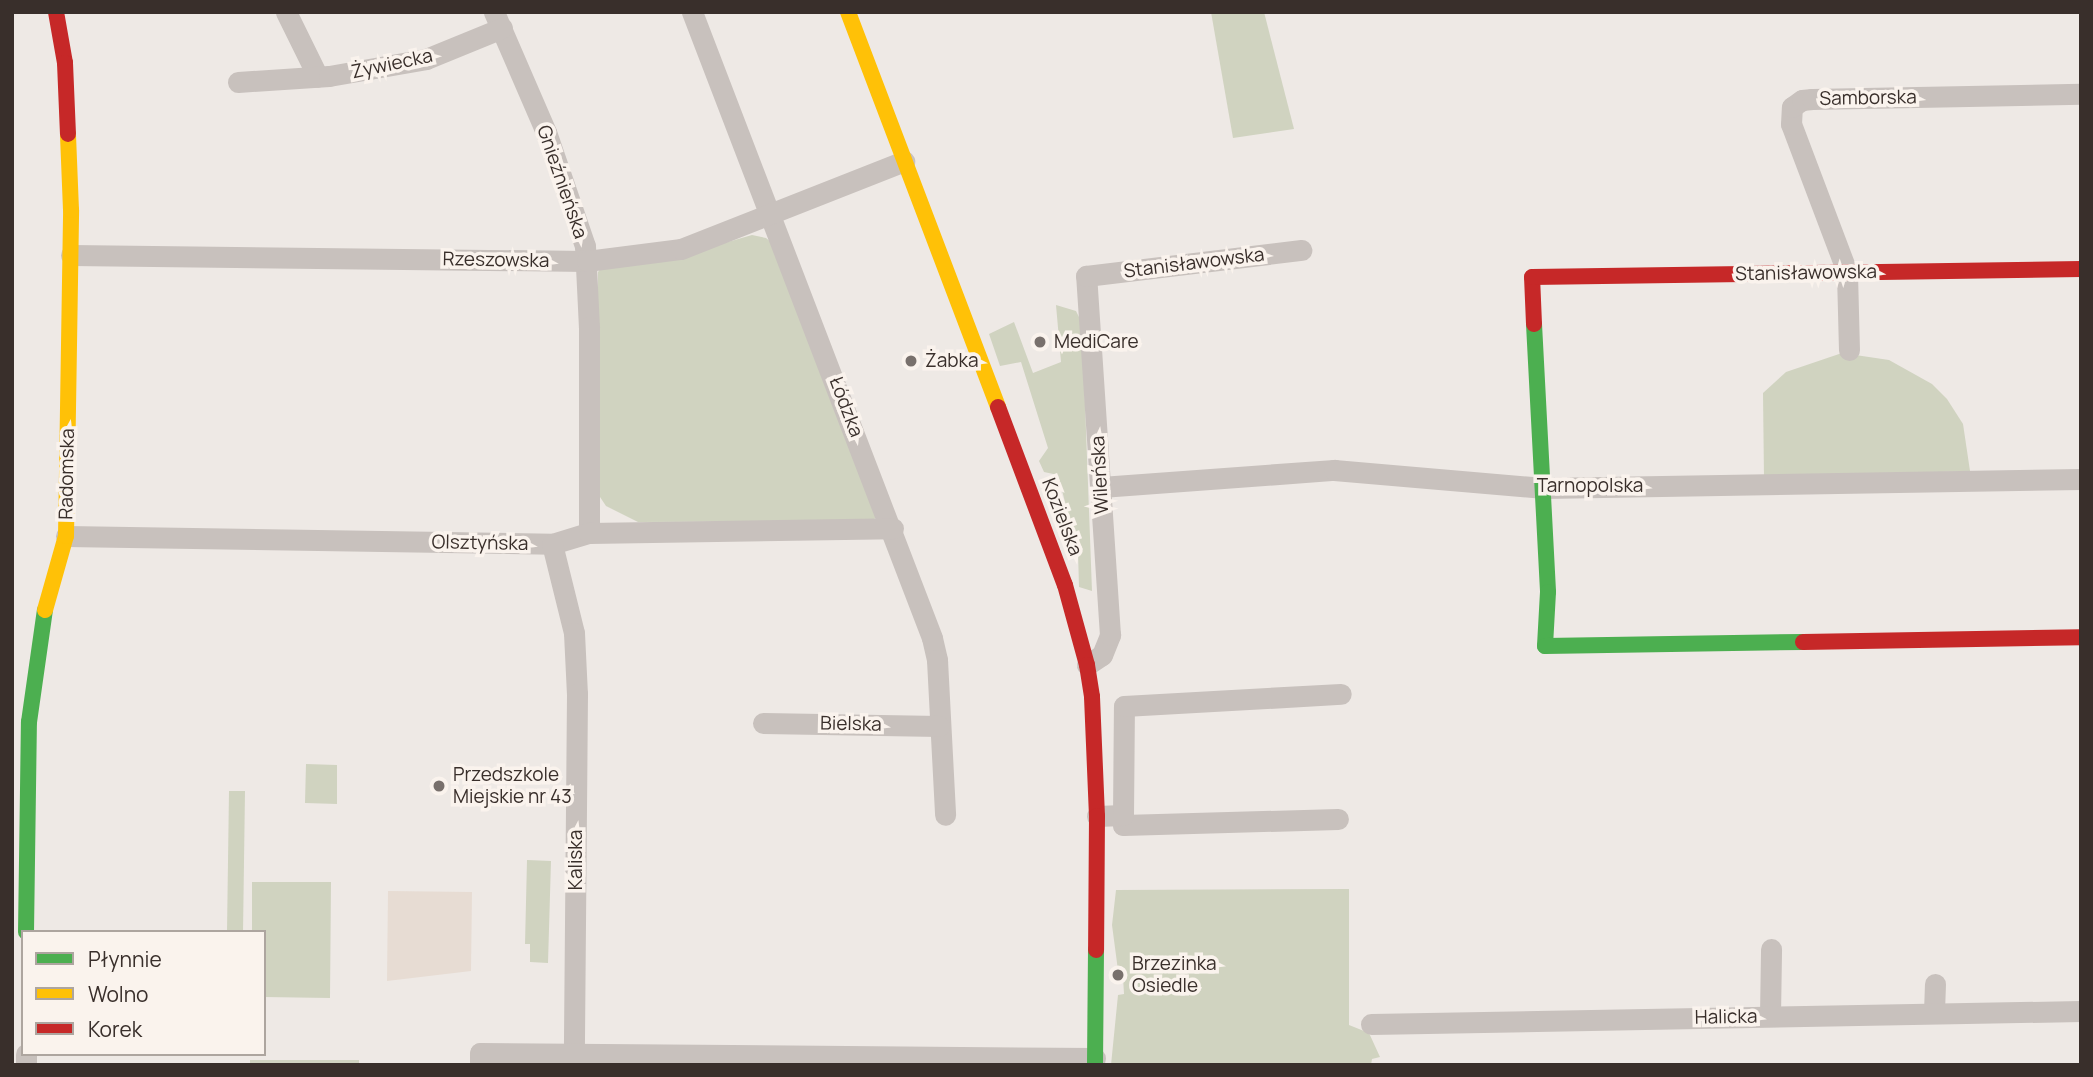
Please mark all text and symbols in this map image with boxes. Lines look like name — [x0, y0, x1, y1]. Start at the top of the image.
street label: Żywiecka — [349, 44, 435, 84]
street label: Samborska — [1819, 86, 1917, 110]
street label: Gnieźnieńska — [532, 122, 592, 242]
street label: Stanisławowska — [1122, 243, 1266, 283]
street label: Rzeszowska — [442, 248, 550, 272]
street label: Stanisławowska — [1735, 260, 1877, 286]
place label: MediCare — [1054, 331, 1139, 353]
marker: MediCare — [1032, 334, 1048, 350]
place label: Żabka — [925, 350, 978, 372]
marker: Żabka — [903, 353, 919, 369]
street label: Łódzka — [824, 374, 868, 440]
street label: Radomska — [55, 428, 79, 520]
street label: Wileńska — [1087, 435, 1113, 515]
street label: Kozielska — [1037, 475, 1087, 559]
street label: Tarnopolska — [1537, 475, 1643, 497]
street label: Olsztyńska — [431, 531, 529, 555]
street label: Bielska — [820, 712, 882, 736]
place label: Przedszkole Miejskie nr 43 — [453, 764, 572, 808]
marker: Przedszkole Miejskie nr 43 — [431, 778, 447, 794]
street label: Kaliska — [565, 830, 587, 890]
legend — [21, 930, 266, 1056]
text: Płynnie — [88, 945, 162, 973]
place label: Brzezinka Osiedle — [1132, 953, 1217, 997]
marker: Brzezinka Osiedle — [1110, 967, 1126, 983]
text: Wolno — [88, 980, 149, 1008]
street label: Halicka — [1694, 1005, 1758, 1029]
text: Korek — [88, 1015, 142, 1043]

